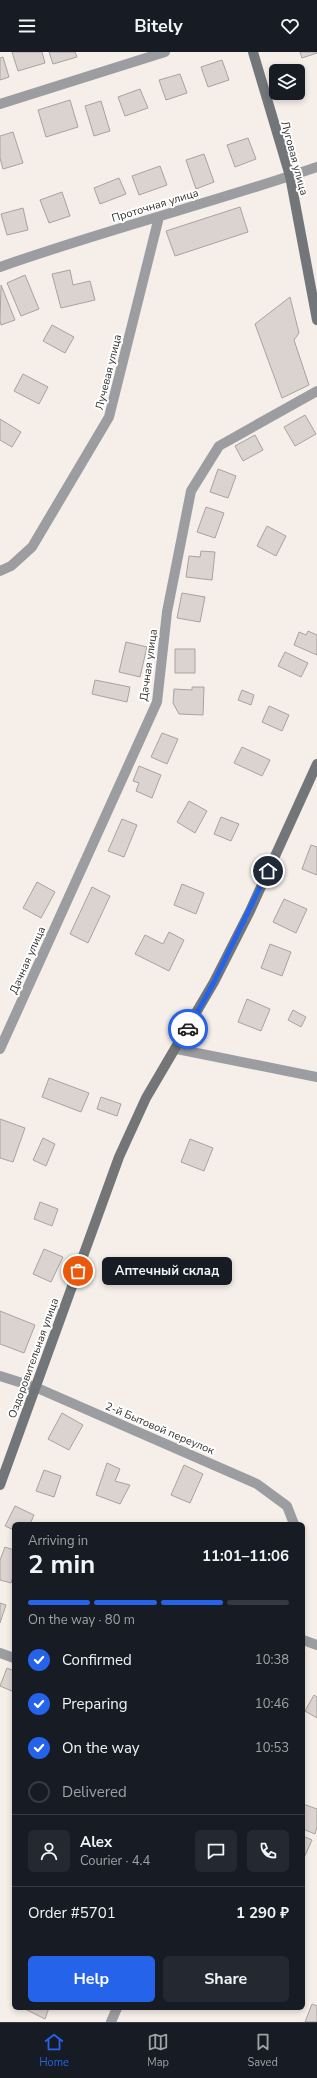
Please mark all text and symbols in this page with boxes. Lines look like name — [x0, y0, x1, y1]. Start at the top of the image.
text: Bitely — [134, 14, 183, 38]
icon: menu — [16, 15, 38, 37]
icon: heart — [279, 15, 301, 37]
map controls — [269, 64, 305, 100]
button: layers — [269, 64, 305, 100]
street label: Луговая улица — [277, 119, 312, 197]
street label: Проточная улица — [110, 185, 200, 226]
street label: Лучевая улица — [92, 333, 125, 411]
street label: Дачная улица — [136, 628, 161, 702]
pin — [251, 854, 285, 888]
icon: home — [257, 860, 279, 882]
street label: Дачная улица — [6, 924, 49, 996]
courier — [168, 1009, 208, 1049]
icon: car — [177, 1018, 199, 1040]
pin — [61, 1254, 95, 1288]
callout: Аптечный склад — [102, 1257, 232, 1285]
icon: bag — [67, 1260, 89, 1282]
text: Аптечный склад — [115, 1262, 219, 1280]
street label: Оздоровительная улица — [5, 1296, 62, 1420]
street label: 2-й Бытовой переулок — [103, 1399, 217, 1458]
text: Arriving in — [28, 1532, 88, 1550]
text: 11:01–11:06 — [202, 1546, 289, 1566]
text: 2 min — [28, 1547, 95, 1582]
text: On the way · 80 m — [28, 1611, 135, 1629]
icon: check — [28, 1649, 50, 1671]
text: Confirmed — [62, 1650, 132, 1670]
text: 10:38 — [255, 1651, 289, 1669]
icon: check — [28, 1693, 50, 1715]
text: Preparing — [62, 1694, 127, 1714]
text: 10:46 — [255, 1695, 289, 1713]
icon: check — [28, 1737, 50, 1759]
text: On the way — [62, 1738, 140, 1758]
text: 10:53 — [255, 1739, 289, 1757]
text: Delivered — [62, 1782, 127, 1802]
button: person — [28, 1830, 70, 1872]
button: chat — [195, 1830, 237, 1872]
button: phone — [247, 1830, 289, 1872]
text: Alex — [80, 1832, 112, 1852]
text: Courier · 4.4 — [80, 1852, 150, 1870]
text: Order #5701 — [28, 1903, 116, 1923]
text: 1 290 ₽ — [236, 1903, 289, 1923]
button: Help — [28, 1956, 155, 2002]
button: Share — [163, 1956, 289, 2002]
tab: Home — [39, 2031, 69, 2070]
tab: Map — [147, 2031, 169, 2070]
tab: Saved — [247, 2031, 278, 2070]

